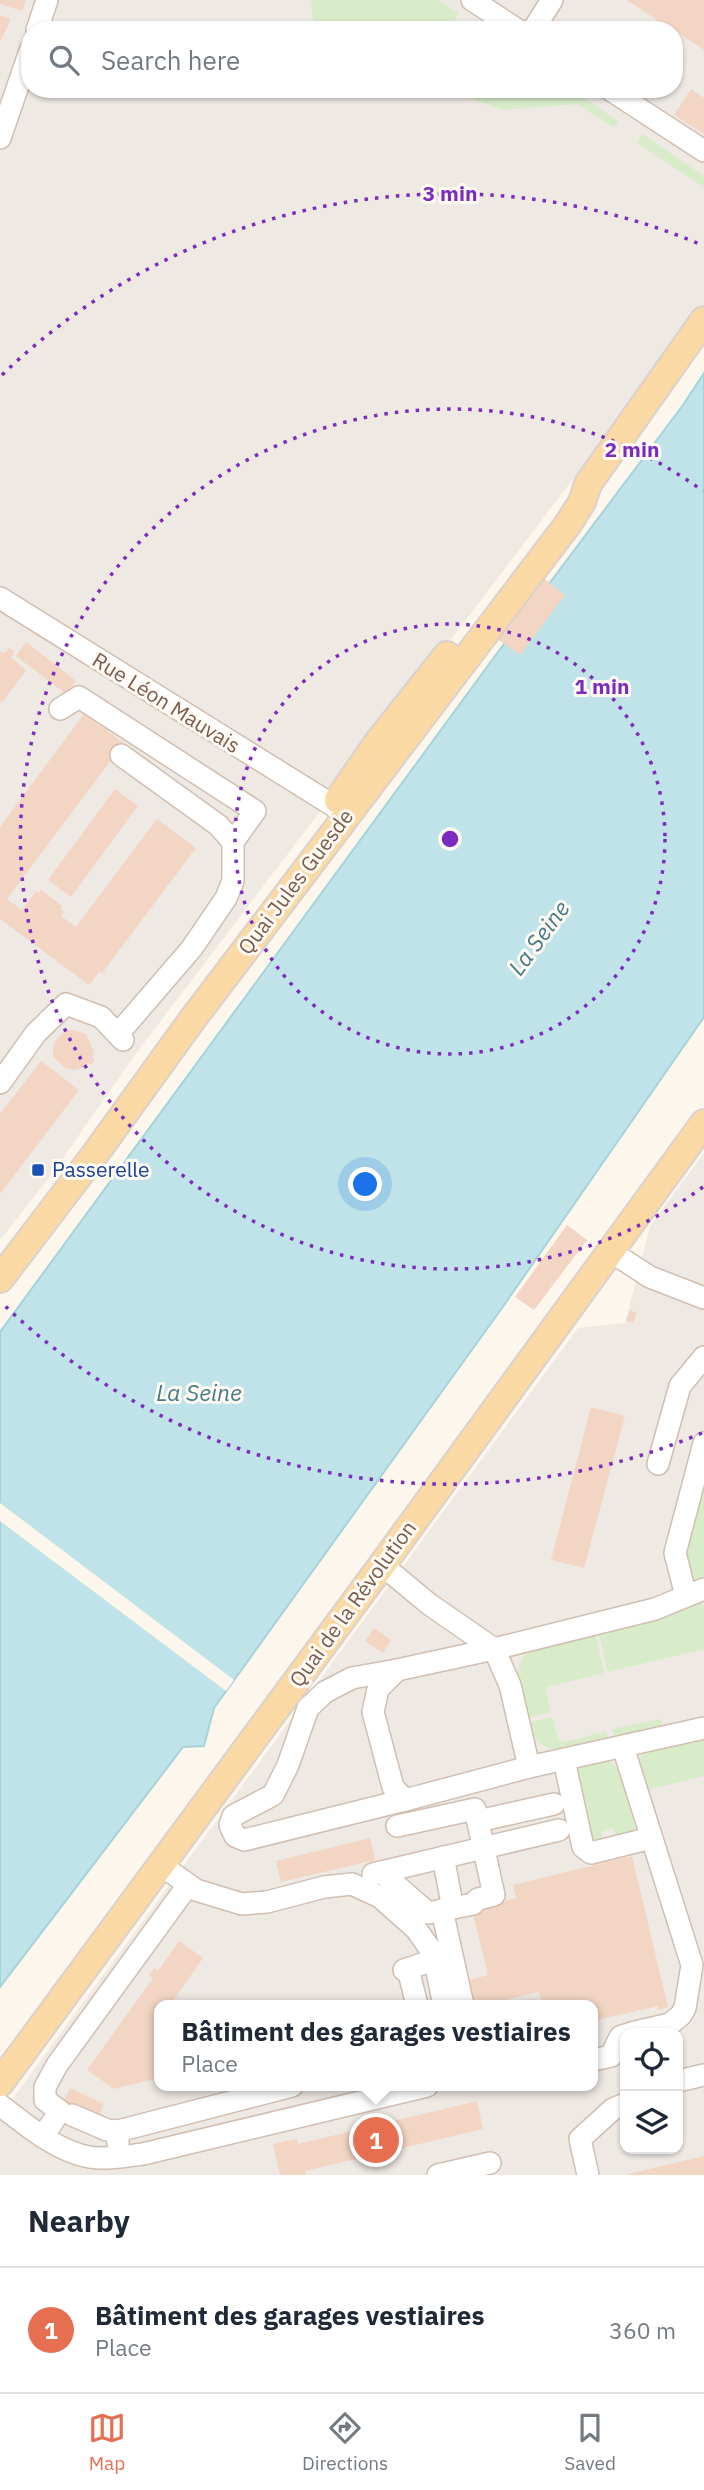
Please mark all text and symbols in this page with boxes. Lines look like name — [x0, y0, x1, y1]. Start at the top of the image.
search box — [21, 21, 683, 98]
icon: search — [45, 41, 83, 79]
text: Search here — [101, 43, 240, 77]
text: 3 min — [423, 179, 477, 207]
text: 2 min — [605, 435, 659, 463]
street label: Rue Léon Mauvais — [87, 645, 246, 759]
text: 1 min — [575, 672, 629, 700]
street label: Quai Jules Guesde — [231, 803, 359, 960]
centre of rings — [438, 827, 462, 851]
water label: La Seine — [501, 894, 576, 981]
place label: Passerelle — [52, 1155, 150, 1183]
marker: Passerelle — [30, 1162, 46, 1178]
your location — [348, 1167, 382, 1201]
water label: La Seine — [156, 1377, 242, 1407]
street label: Quai de la Révolution — [282, 1515, 422, 1692]
popup — [154, 2000, 598, 2091]
text: Bâtiment des garages vestiaires — [181, 2014, 571, 2048]
map controls — [620, 2028, 683, 2154]
button: locate — [620, 2028, 683, 2091]
text: Place — [181, 2048, 238, 2078]
button: layers — [620, 2091, 683, 2154]
pin: 1 — [353, 2114, 399, 2166]
text: Nearby — [28, 2201, 130, 2240]
text: Bâtiment des garages vestiaires — [95, 2298, 485, 2332]
text: 1 — [44, 2315, 58, 2345]
text: 360 m — [609, 2315, 676, 2345]
text: Place — [95, 2332, 152, 2362]
tab: Map — [88, 2409, 126, 2475]
tab: Directions — [302, 2409, 388, 2475]
tab: Saved — [564, 2409, 616, 2475]

